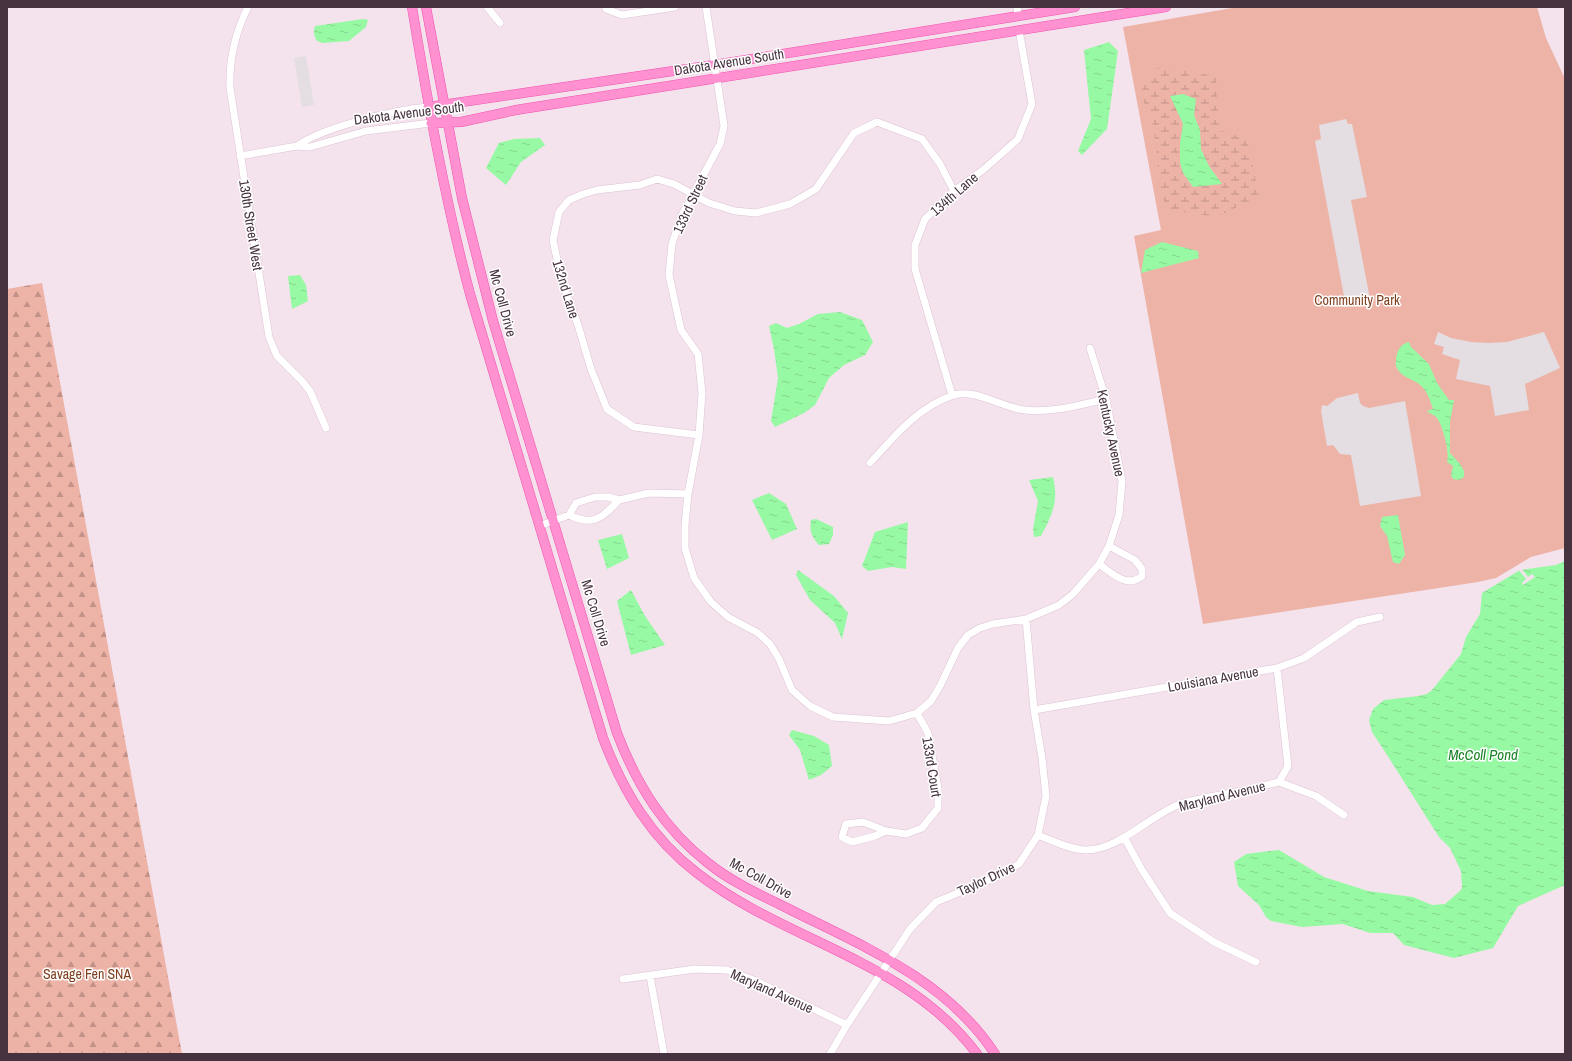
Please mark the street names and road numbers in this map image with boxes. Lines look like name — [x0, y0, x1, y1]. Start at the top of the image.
street label: Dakota Avenue South — [673, 44, 785, 80]
street label: Dakota Avenue South — [353, 97, 465, 129]
street label: 134th Lane — [926, 168, 982, 220]
street label: 133rd Street — [668, 172, 712, 236]
street label: 130th Street West — [235, 178, 267, 272]
street label: 132nd Lane — [549, 257, 583, 321]
street label: Mc Coll Drive — [485, 267, 521, 339]
street label: Kentucky Avenue — [1093, 388, 1129, 478]
street label: Mc Coll Drive — [577, 577, 615, 649]
street label: Louisiana Avenue — [1166, 662, 1260, 696]
street label: 133rd Court — [918, 736, 946, 798]
street label: Maryland Avenue — [1177, 777, 1267, 815]
street label: Mc Coll Drive — [727, 853, 795, 903]
street label: Taylor Drive — [954, 858, 1018, 900]
street label: Maryland Avenue — [728, 965, 816, 1017]

